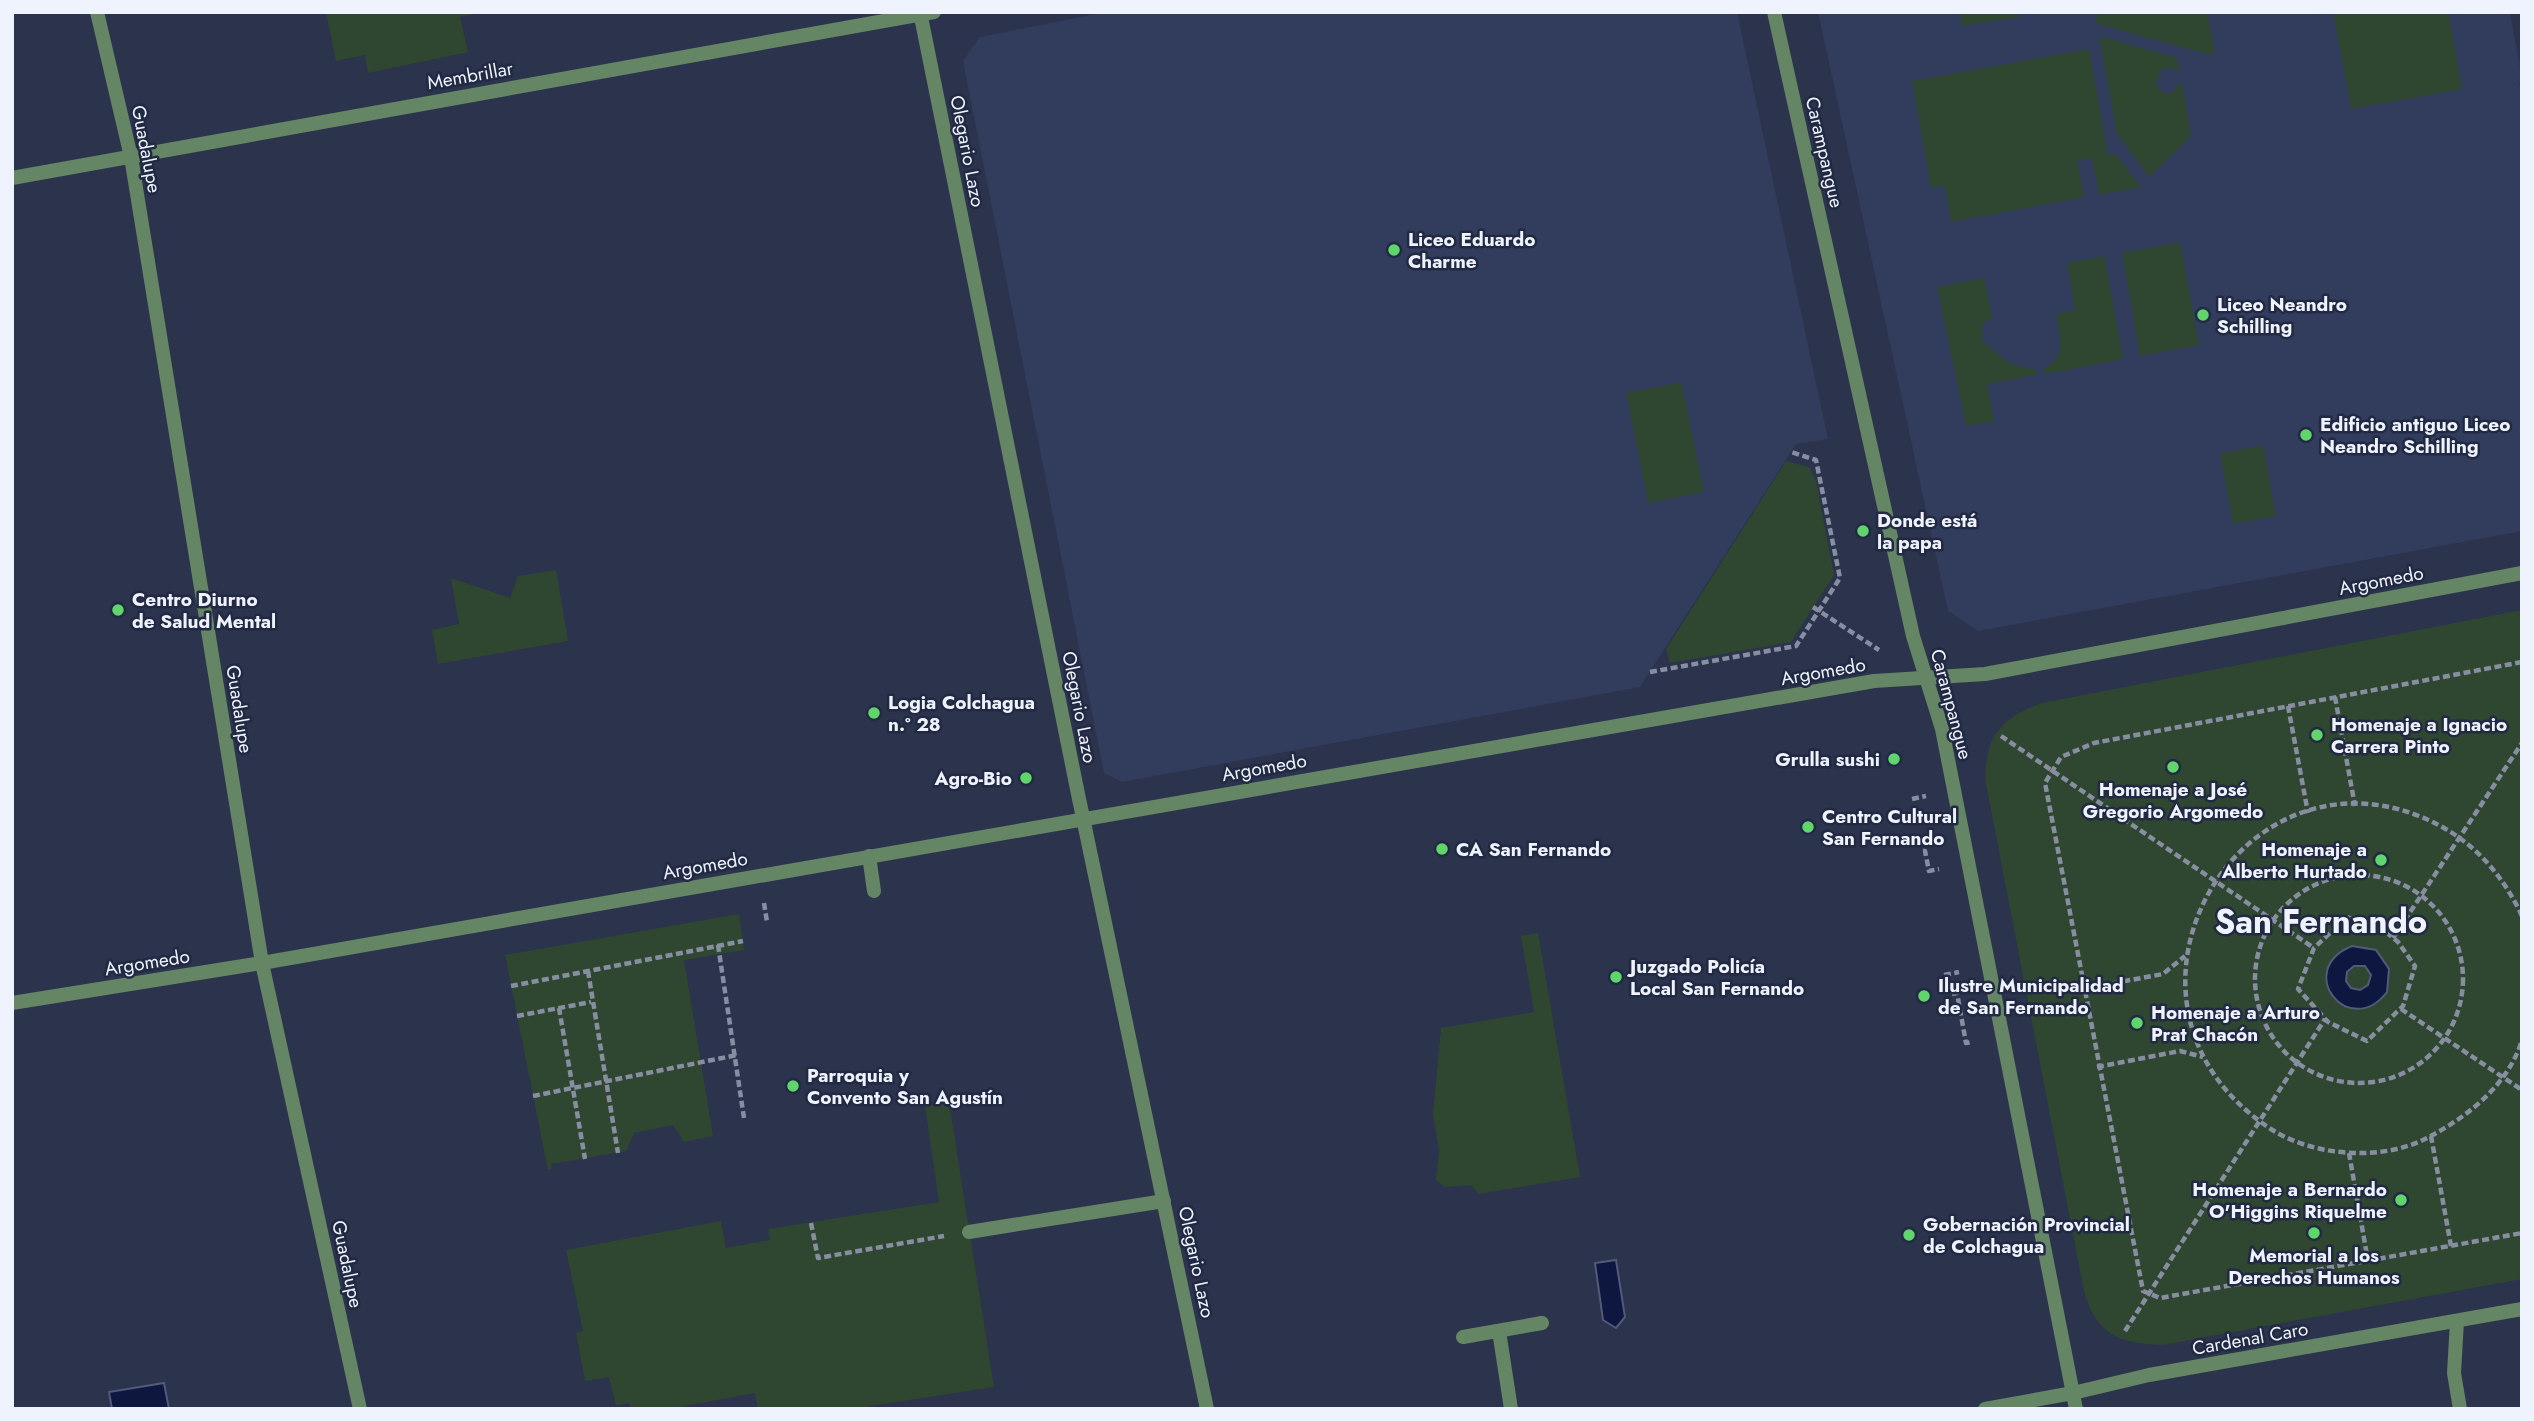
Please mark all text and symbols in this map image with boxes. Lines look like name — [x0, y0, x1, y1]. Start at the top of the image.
street label: Membrillar — [425, 55, 516, 96]
street label: Olegario Lazo — [943, 93, 992, 209]
street label: Carampangue — [1799, 94, 1850, 210]
street label: Guadalupe — [125, 103, 168, 195]
place label: Liceo Eduardo Charme — [1408, 226, 1536, 275]
marker: Liceo Eduardo Charme — [1386, 242, 1402, 258]
place label: Liceo Neandro Schilling — [2217, 291, 2347, 340]
marker: Liceo Neandro Schilling — [2195, 307, 2211, 323]
place label: Edificio antiguo Liceo Neandro Schilling — [2320, 411, 2510, 460]
marker: Edificio antiguo Liceo Neandro Schilling — [2298, 427, 2314, 443]
place label: Donde está la papa — [1877, 507, 1977, 556]
marker: Donde está la papa — [1855, 523, 1871, 539]
street label: Argomedo — [2336, 559, 2426, 602]
place label: Centro Diurno de Salud Mental — [132, 586, 276, 635]
marker: Centro Diurno de Salud Mental — [110, 602, 126, 618]
street label: Carampangue — [1924, 646, 1979, 762]
street label: Olegario Lazo — [1055, 649, 1104, 765]
street label: Argomedo — [1778, 651, 1868, 692]
street label: Guadalupe — [219, 663, 260, 755]
place label: Logia Colchagua n.° 28 — [888, 689, 1035, 738]
marker: Logia Colchagua n.° 28 — [866, 705, 882, 721]
place label: Homenaje a Ignacio Carrera Pinto — [2331, 711, 2507, 760]
marker: Homenaje a Ignacio Carrera Pinto — [2309, 727, 2325, 743]
place label: Grulla sushi — [1775, 746, 1880, 773]
street label: Argomedo — [1219, 747, 1309, 788]
marker: Grulla sushi — [1886, 751, 1902, 767]
marker: Homenaje a José Gregorio Argomedo — [2165, 759, 2181, 775]
place label: Agro-Bio — [933, 765, 1012, 792]
marker: Agro-Bio — [1018, 770, 1034, 786]
place label: Homenaje a José Gregorio Argomedo — [2083, 776, 2263, 825]
place label: Centro Cultural San Fernando — [1822, 803, 1957, 852]
marker: Centro Cultural San Fernando — [1800, 819, 1816, 835]
place label: CA San Fernando — [1456, 836, 1611, 863]
place label: Homenaje a Alberto Hurtado — [2221, 836, 2367, 885]
marker: CA San Fernando — [1434, 841, 1450, 857]
street label: Argomedo — [660, 845, 750, 886]
marker: Homenaje a Alberto Hurtado — [2373, 852, 2389, 868]
district label: San Fernando — [2215, 898, 2427, 945]
street label: Argomedo — [103, 942, 192, 983]
place label: Juzgado Policía Local San Fernando — [1626, 953, 1804, 1002]
marker: Juzgado Policía Local San Fernando — [1608, 969, 1624, 985]
place label: Ilustre Municipalidad de San Fernando — [1938, 972, 2124, 1021]
marker: Ilustre Municipalidad de San Fernando — [1916, 988, 1932, 1004]
place label: Homenaje a Arturo Prat Chacón — [2151, 999, 2320, 1048]
marker: Homenaje a Arturo Prat Chacón — [2129, 1015, 2145, 1031]
place label: Parroquia y Convento San Agustín — [807, 1062, 1003, 1111]
marker: Parroquia y Convento San Agustín — [785, 1078, 801, 1094]
place label: Homenaje a Bernardo O'Higgins Riquelme — [2192, 1176, 2387, 1225]
marker: Homenaje a Bernardo O'Higgins Riquelme — [2393, 1192, 2409, 1208]
street label: Olegario Lazo — [1172, 1204, 1221, 1320]
place label: Gobernación Provincial de Colchagua — [1923, 1211, 2130, 1260]
street label: Guadalupe — [325, 1218, 370, 1311]
marker: Memorial a los Derechos Humanos — [2306, 1225, 2322, 1241]
marker: Gobernación Provincial de Colchagua — [1901, 1227, 1917, 1243]
place label: Memorial a los Derechos Humanos — [2228, 1242, 2400, 1291]
street label: Cardenal Caro — [2190, 1315, 2310, 1362]

